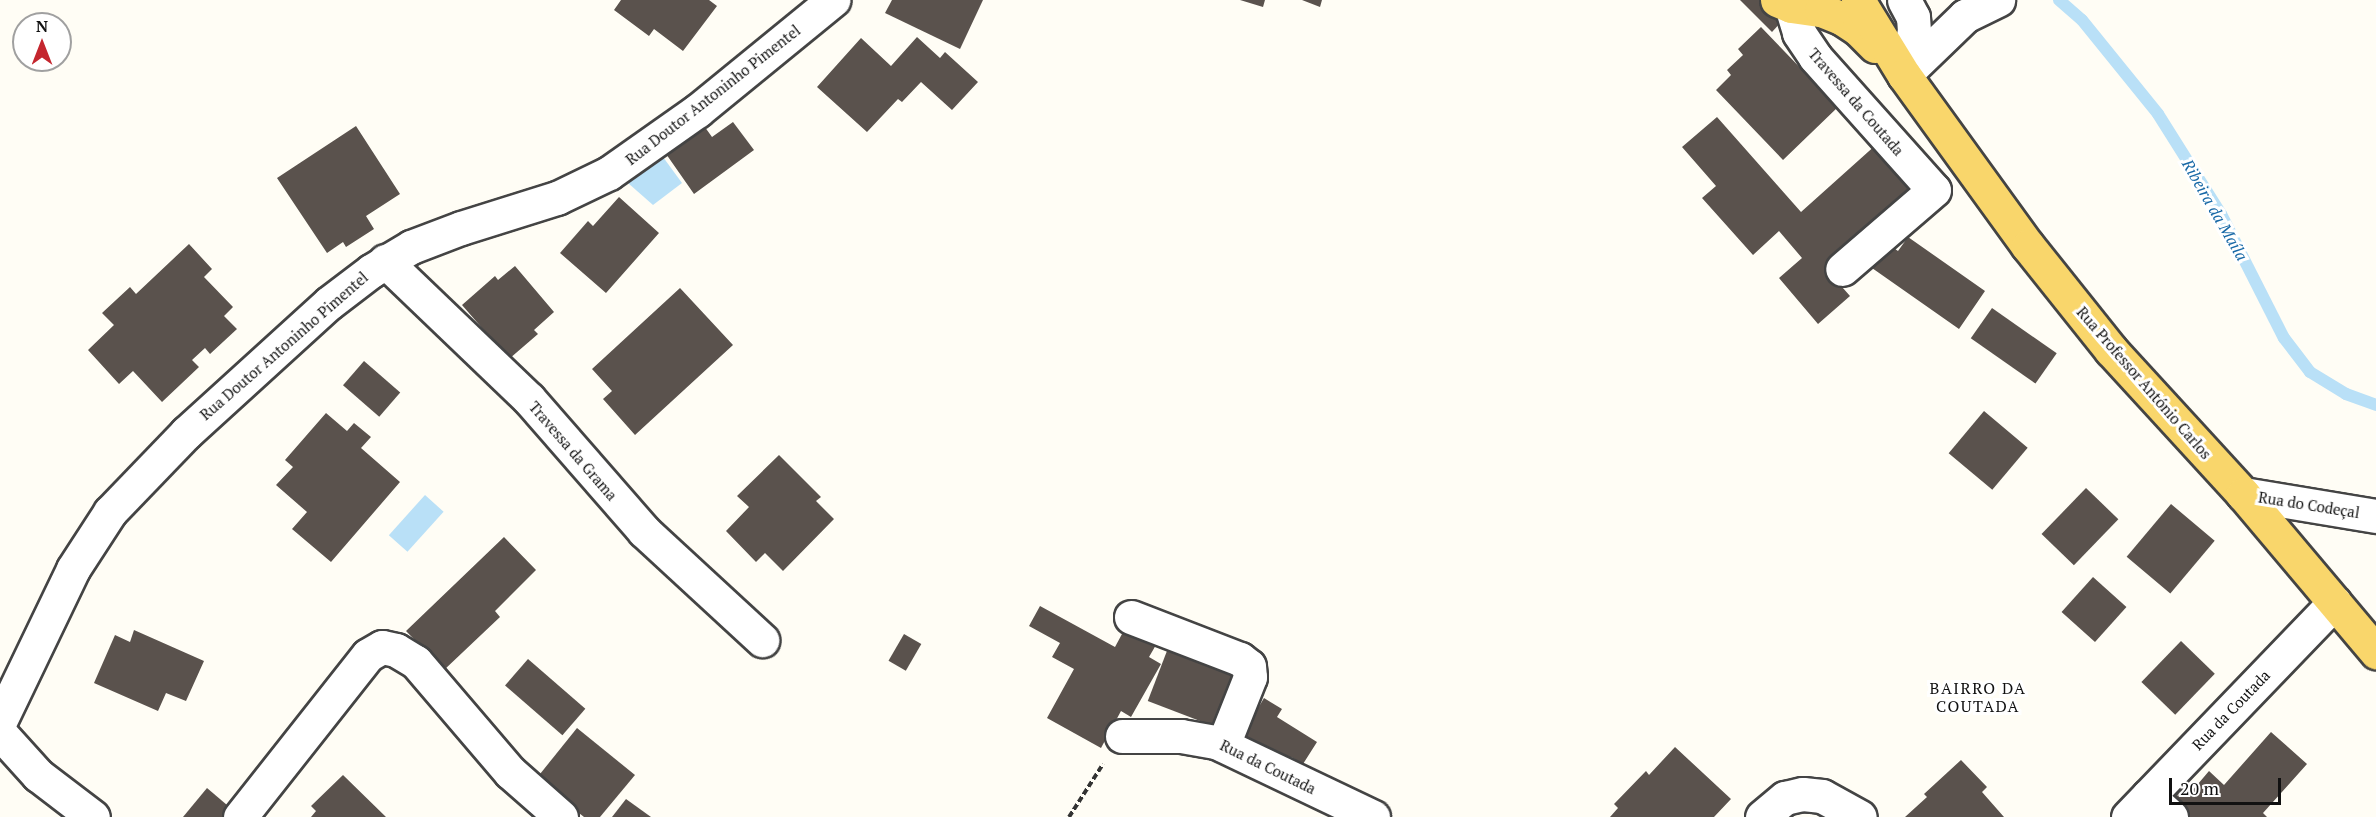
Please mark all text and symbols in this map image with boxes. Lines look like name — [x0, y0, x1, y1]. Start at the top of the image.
north arrow — [12, 12, 72, 72]
text: N — [36, 15, 48, 37]
street label: Rua Doutor Antoninho Pimentel — [622, 21, 804, 169]
street label: Travessa da Coutada — [1805, 45, 1907, 159]
water label: Ribeira da Maíla — [2178, 156, 2252, 264]
street label: Rua Doutor Antoninho Pimentel — [196, 268, 372, 424]
street label: Rua Professor António Carlos — [2073, 303, 2215, 463]
street label: Travessa da Grama — [525, 398, 621, 504]
street label: Rua do Codeçal — [2257, 488, 2361, 522]
street label: Rua da Coutada — [2188, 666, 2274, 754]
district label: BAIRRO DA COUTADA — [1930, 678, 2026, 716]
street label: Rua da Coutada — [1217, 736, 1319, 798]
scale bar — [2172, 766, 2284, 804]
text: 20 m — [2180, 776, 2219, 800]

